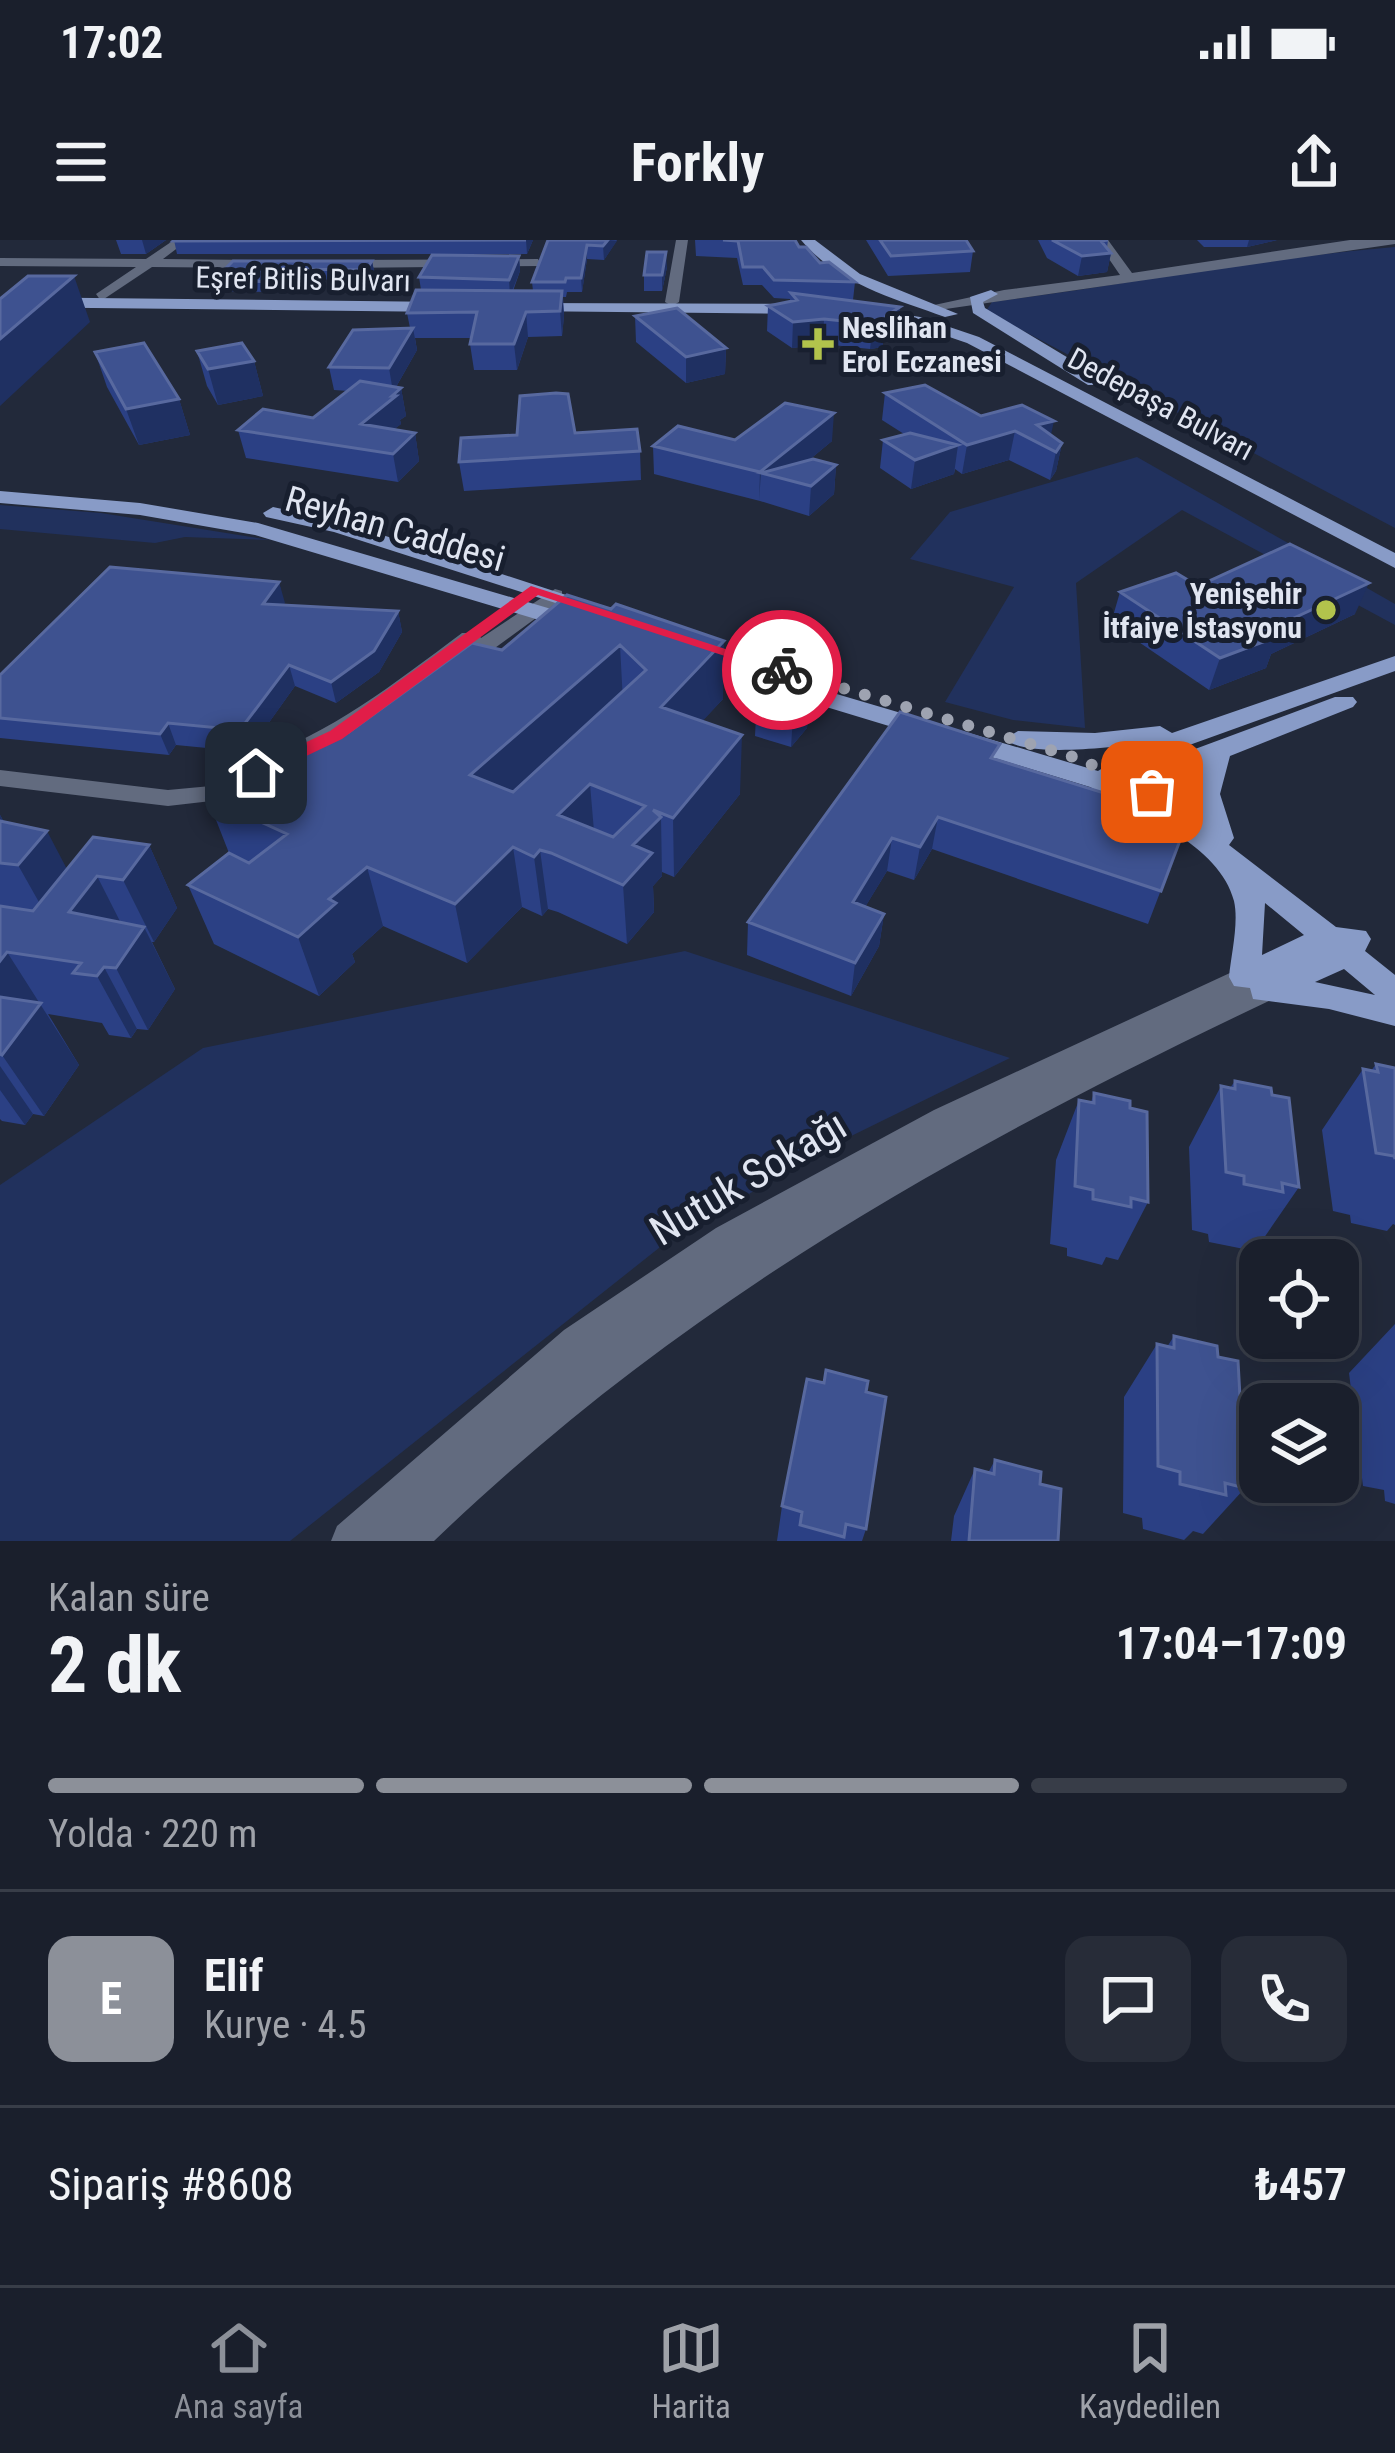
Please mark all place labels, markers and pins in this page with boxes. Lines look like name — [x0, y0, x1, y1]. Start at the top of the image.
place label: Neslihan Erol Eczanesi — [842, 310, 1002, 379]
marker: Neslihan Erol Eczanesi — [805, 331, 831, 357]
place label: Yenişehir İtfaiye İstasyonu — [1102, 576, 1302, 645]
marker: Yenişehir İtfaiye İstasyonu — [1313, 597, 1339, 623]
pin — [205, 722, 307, 824]
pin — [1101, 741, 1203, 843]

